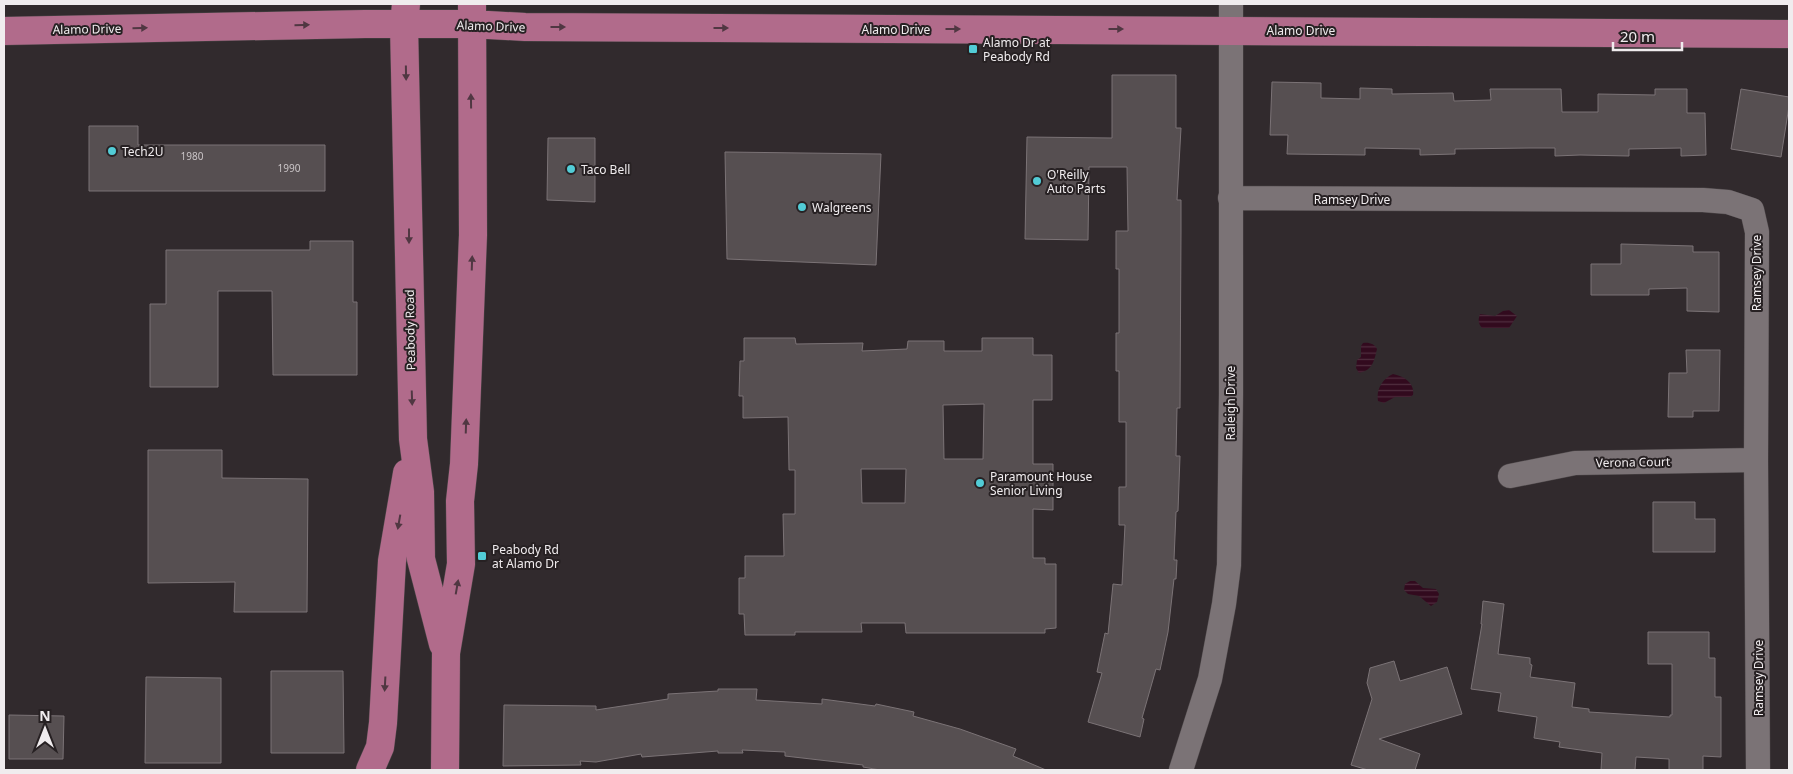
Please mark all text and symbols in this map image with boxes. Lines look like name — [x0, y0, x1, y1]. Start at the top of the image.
street label: Alamo Drive — [456, 16, 526, 36]
street label: Alamo Drive — [52, 20, 122, 38]
scale bar — [1613, 20, 1682, 52]
one-way arrow — [295, 21, 311, 29]
street label: Alamo Drive — [862, 21, 931, 38]
street label: Alamo Drive — [1267, 22, 1336, 39]
one-way arrow — [132, 24, 148, 32]
one-way arrow — [550, 24, 566, 32]
one-way arrow — [713, 24, 729, 32]
one-way arrow — [945, 25, 961, 33]
one-way arrow — [1108, 25, 1124, 33]
text: 20 m — [1620, 26, 1655, 46]
place label: Alamo Dr at Peabody Rd — [983, 34, 1051, 65]
marker: Alamo Dr at Peabody Rd — [967, 43, 979, 55]
one-way arrow — [402, 66, 410, 82]
one-way arrow — [467, 92, 475, 108]
place label: Tech2U — [122, 143, 163, 160]
marker: Tech2U — [106, 145, 118, 157]
house number: 1980 — [181, 149, 204, 163]
house number: 1990 — [278, 161, 301, 175]
place label: Taco Bell — [581, 161, 630, 178]
marker: Taco Bell — [565, 163, 577, 175]
place label: O'Reilly Auto Parts — [1047, 166, 1106, 197]
marker: O'Reilly Auto Parts — [1031, 175, 1043, 187]
street label: Ramsey Drive — [1314, 191, 1391, 208]
place label: Walgreens — [812, 199, 872, 216]
marker: Walgreens — [796, 201, 808, 213]
one-way arrow — [405, 228, 413, 244]
street label: Ramsey Drive — [1748, 234, 1765, 311]
one-way arrow — [468, 255, 476, 271]
street label: Peabody Road — [401, 289, 419, 371]
street label: Raleigh Drive — [1222, 365, 1239, 440]
one-way arrow — [408, 391, 416, 407]
one-way arrow — [462, 417, 470, 433]
street label: Verona Court — [1596, 453, 1671, 471]
place label: Paramount House Senior Living — [990, 468, 1093, 499]
marker: Paramount House Senior Living — [974, 477, 986, 489]
one-way arrow — [394, 514, 402, 530]
place label: Peabody Rd at Alamo Dr — [492, 541, 559, 572]
marker: Peabody Rd at Alamo Dr — [476, 550, 488, 562]
one-way arrow — [454, 579, 462, 595]
street label: Ramsey Drive — [1750, 639, 1767, 716]
one-way arrow — [381, 676, 389, 692]
north arrow — [20, 704, 70, 754]
text: N — [39, 706, 51, 725]

